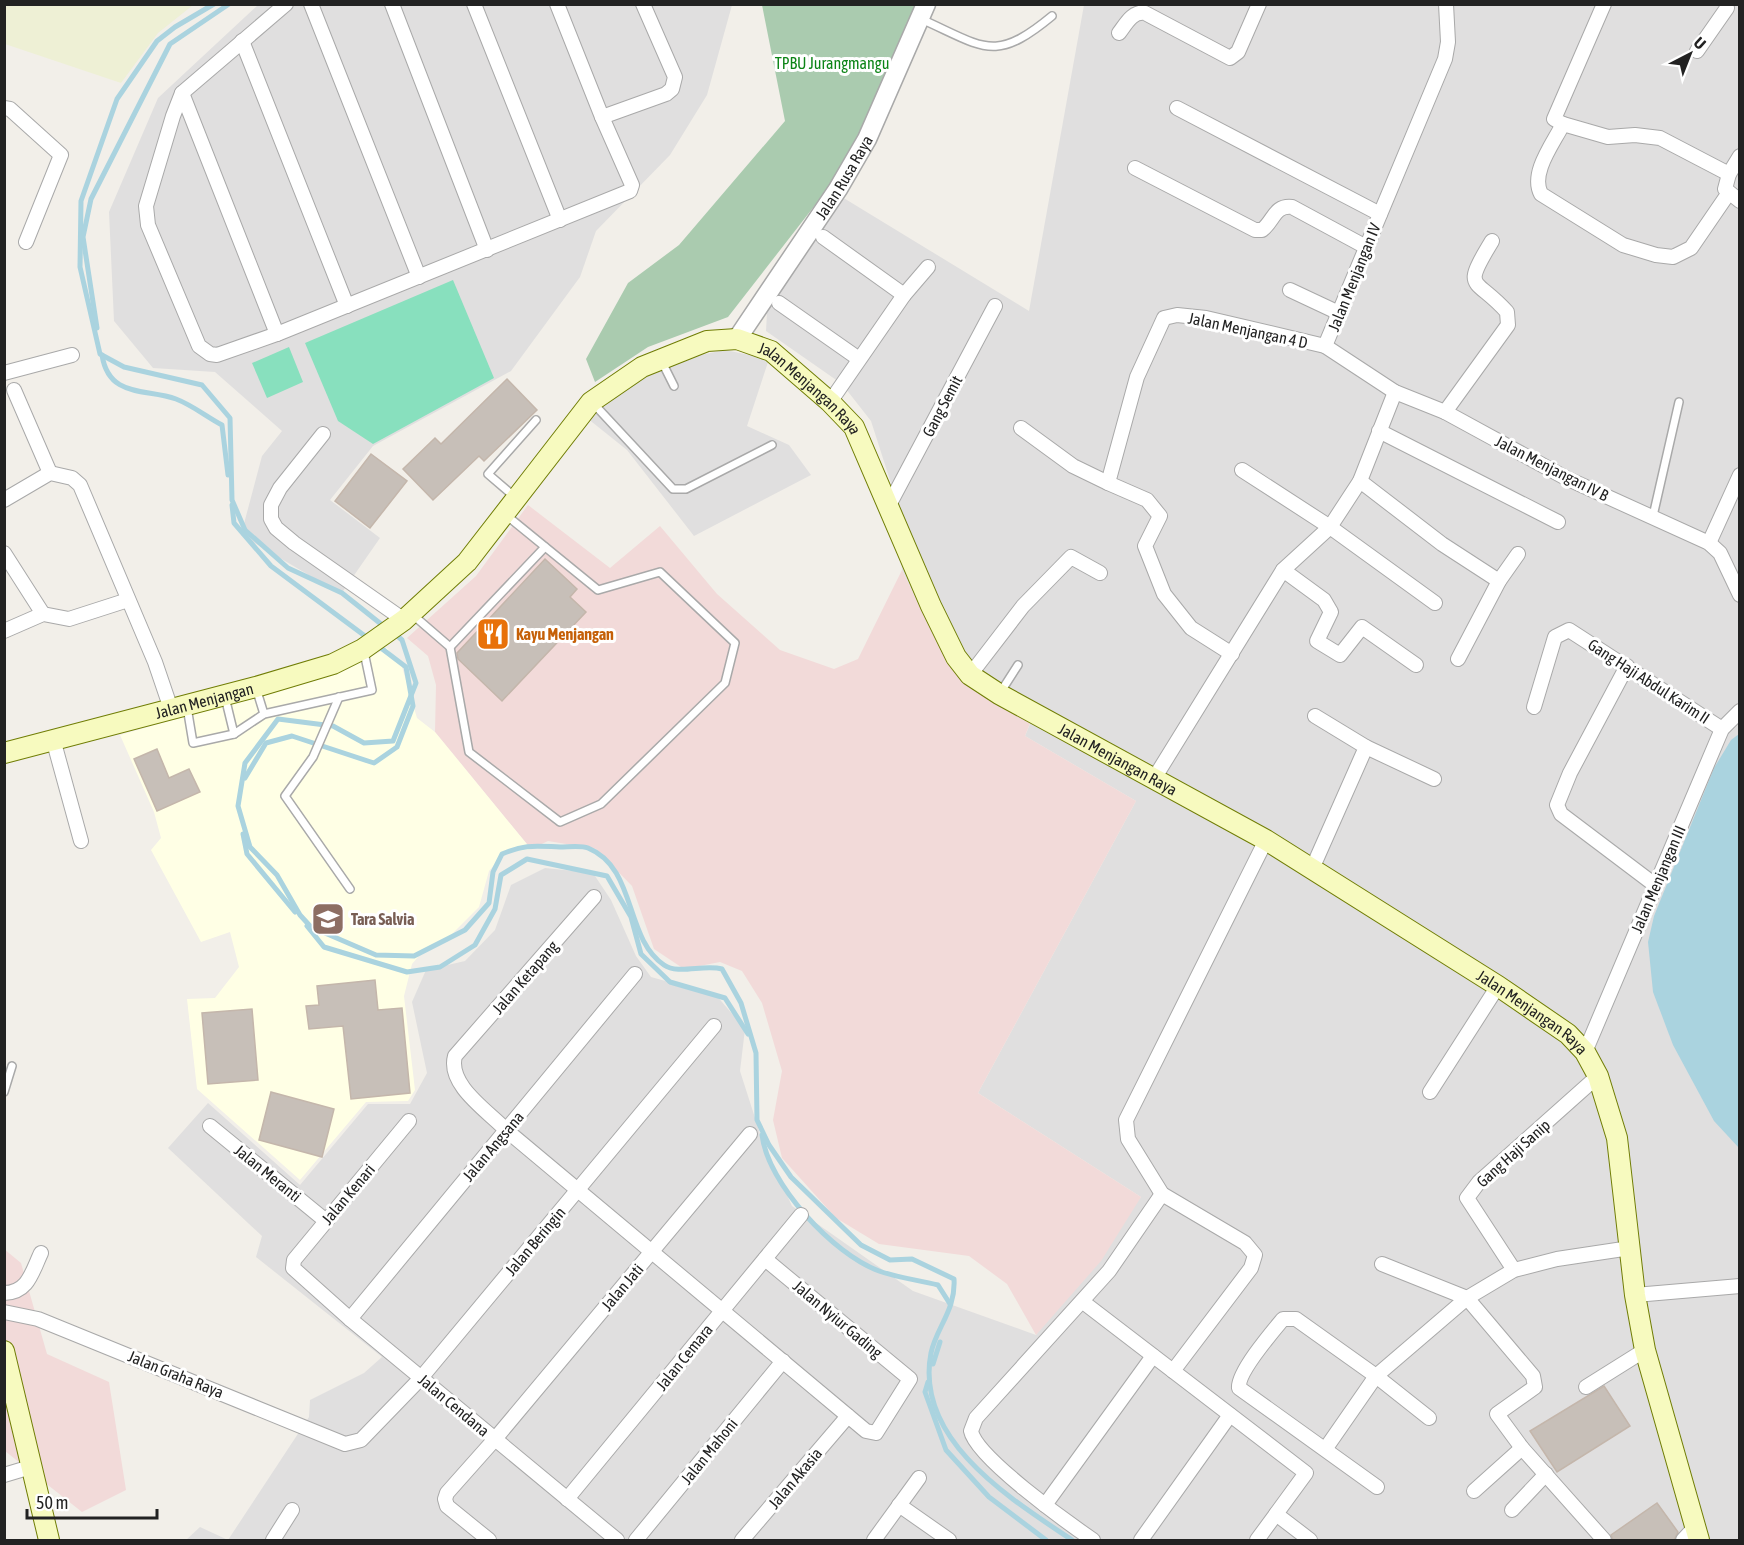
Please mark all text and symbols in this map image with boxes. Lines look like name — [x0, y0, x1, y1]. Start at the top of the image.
north arrow — [1660, 24, 1720, 84]
text: U — [1691, 33, 1710, 53]
park label: TPBU Jurangmangu — [775, 54, 889, 73]
street label: Jalan Rusa Raya — [811, 132, 876, 222]
street label: Jalan Menjangan IV — [1324, 220, 1385, 334]
street label: Jalan Menjangan 4 D — [1187, 309, 1309, 352]
street label: Jalan Menjangan Raya — [756, 338, 865, 437]
street label: Gang Semit — [918, 372, 967, 440]
street label: Jalan Menjangan IV B — [1492, 432, 1612, 505]
restaurant icon: Kayu Menjangan — [475, 616, 511, 652]
place label: Kayu Menjangan — [516, 625, 614, 643]
street label: Gang Haji Abdul Karim II — [1584, 635, 1713, 728]
street label: Jalan Menjangan — [153, 679, 255, 722]
street label: Jalan Menjangan Raya — [1056, 719, 1180, 799]
street label: Jalan Menjangan III — [1627, 823, 1690, 936]
school or university icon: Tara Salvia — [310, 901, 346, 937]
place label: Tara Salvia — [351, 910, 414, 928]
street label: Jalan Ketapang — [488, 937, 562, 1018]
street label: Jalan Menjangan Raya — [1474, 966, 1591, 1058]
street label: Jalan Angsana — [459, 1108, 528, 1185]
street label: Gang Haji Sanip — [1473, 1115, 1554, 1191]
street label: Jalan Meranti — [231, 1141, 305, 1205]
street label: Jalan Kenari — [318, 1160, 378, 1228]
street label: Jalan Beringin — [501, 1203, 570, 1279]
street label: Jalan Jati — [597, 1260, 647, 1314]
street label: Jalan Nyiur Gading — [789, 1277, 886, 1362]
street label: Jalan Cemara — [652, 1320, 716, 1394]
street label: Jalan Graha Raya — [125, 1347, 226, 1402]
street label: Jalan Cendana — [415, 1370, 493, 1440]
street label: Jalan Mahoni — [677, 1415, 741, 1487]
street label: Jalan Akasia — [765, 1444, 825, 1512]
scale bar — [27, 1482, 158, 1520]
text: 50 m — [36, 1492, 68, 1513]

